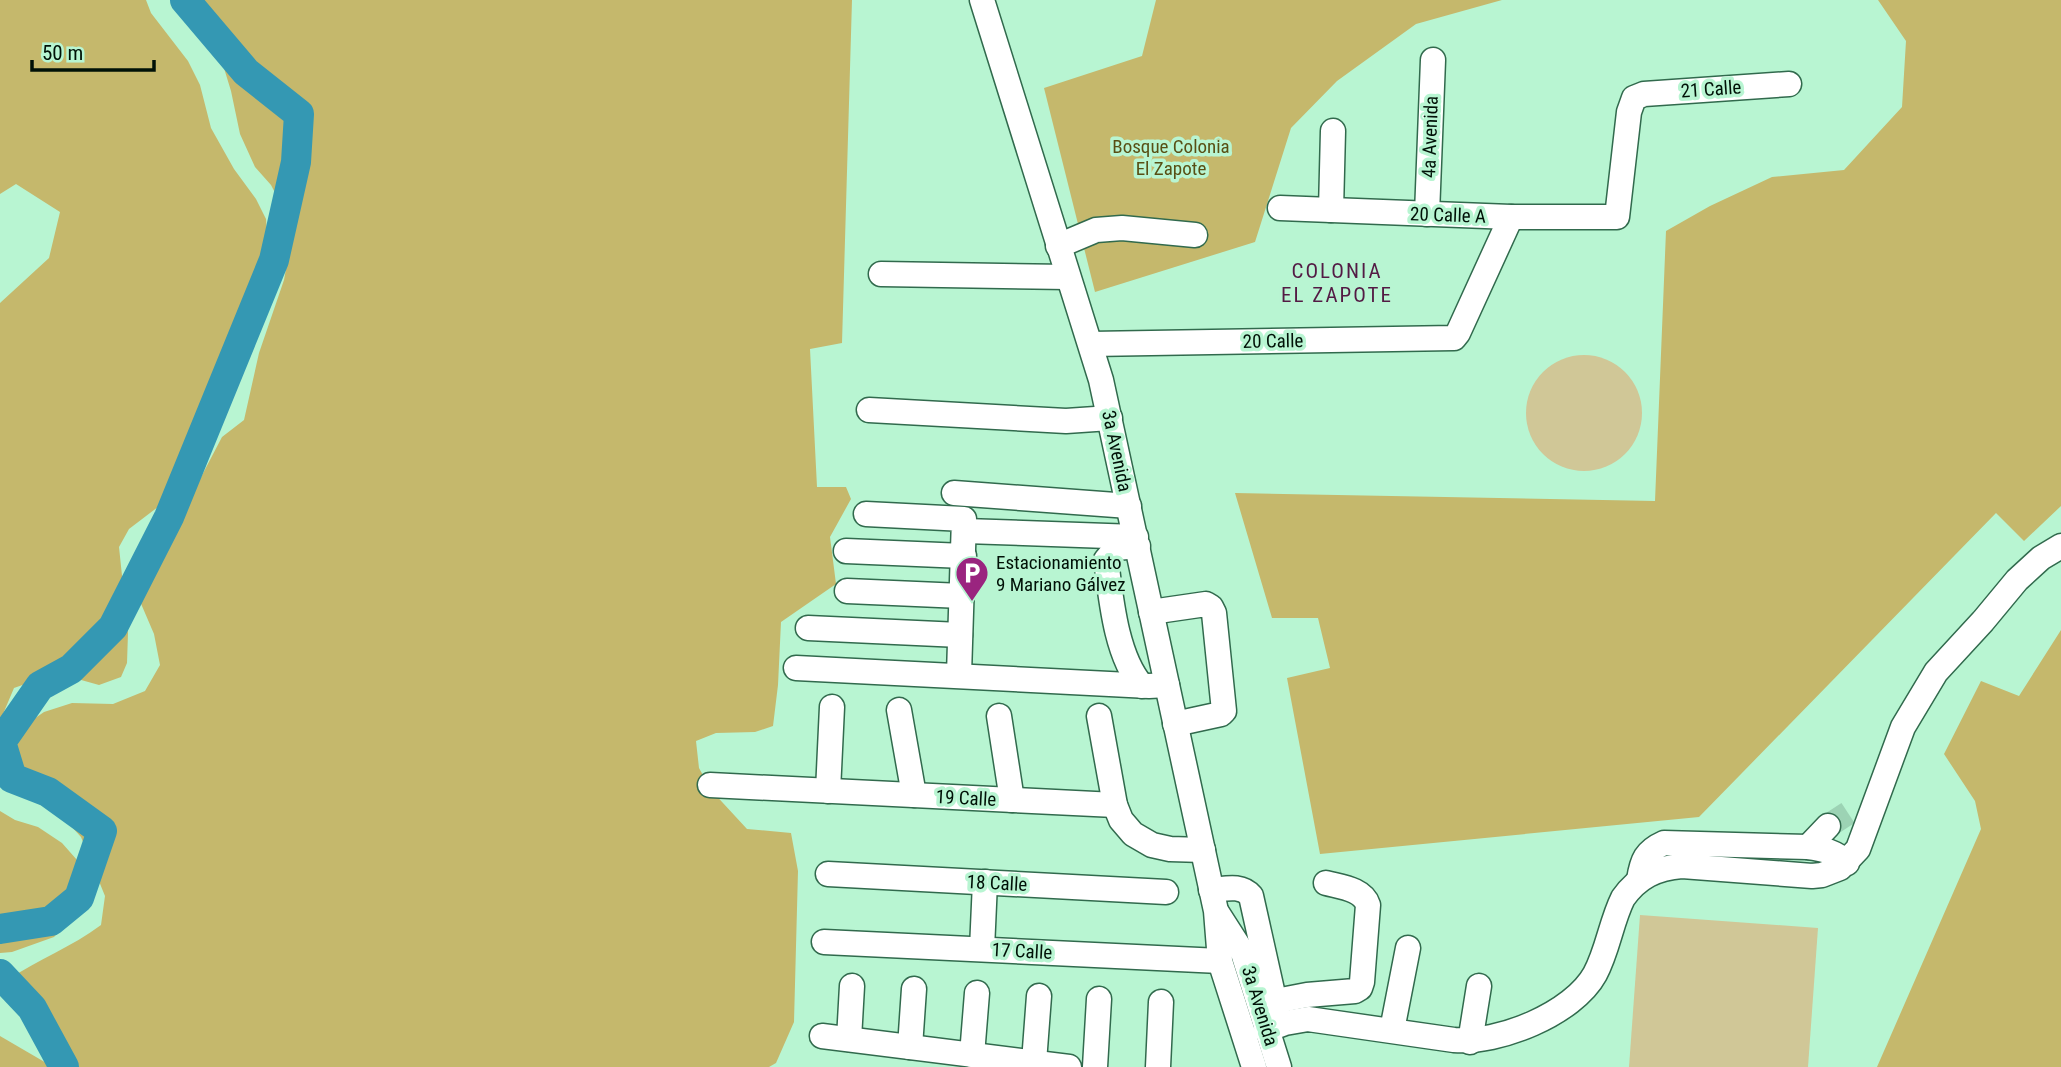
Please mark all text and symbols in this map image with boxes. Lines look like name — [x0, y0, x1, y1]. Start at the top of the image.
scale bar — [32, 28, 154, 72]
text: 50 m — [42, 41, 83, 65]
street label: 21 Calle — [1680, 75, 1742, 103]
street label: 4a Avenida — [1417, 95, 1443, 179]
park label: Bosque Colonia El Zapote — [1112, 135, 1230, 180]
street label: 20 Calle A — [1410, 202, 1486, 228]
district label: COLONIA EL ZAPOTE — [1281, 259, 1393, 307]
street label: 20 Calle — [1242, 329, 1304, 353]
street label: 3a Avenida — [1097, 408, 1137, 494]
place label: Estacionamiento 9 Mariano Gálvez — [996, 551, 1125, 596]
parking icon: Estacionamiento 9 Mariano Gálvez — [953, 554, 991, 603]
street label: 19 Calle — [935, 785, 997, 811]
street label: 18 Calle — [966, 870, 1028, 896]
street label: 17 Calle — [991, 938, 1053, 964]
street label: 3a Avenida — [1237, 963, 1283, 1049]

